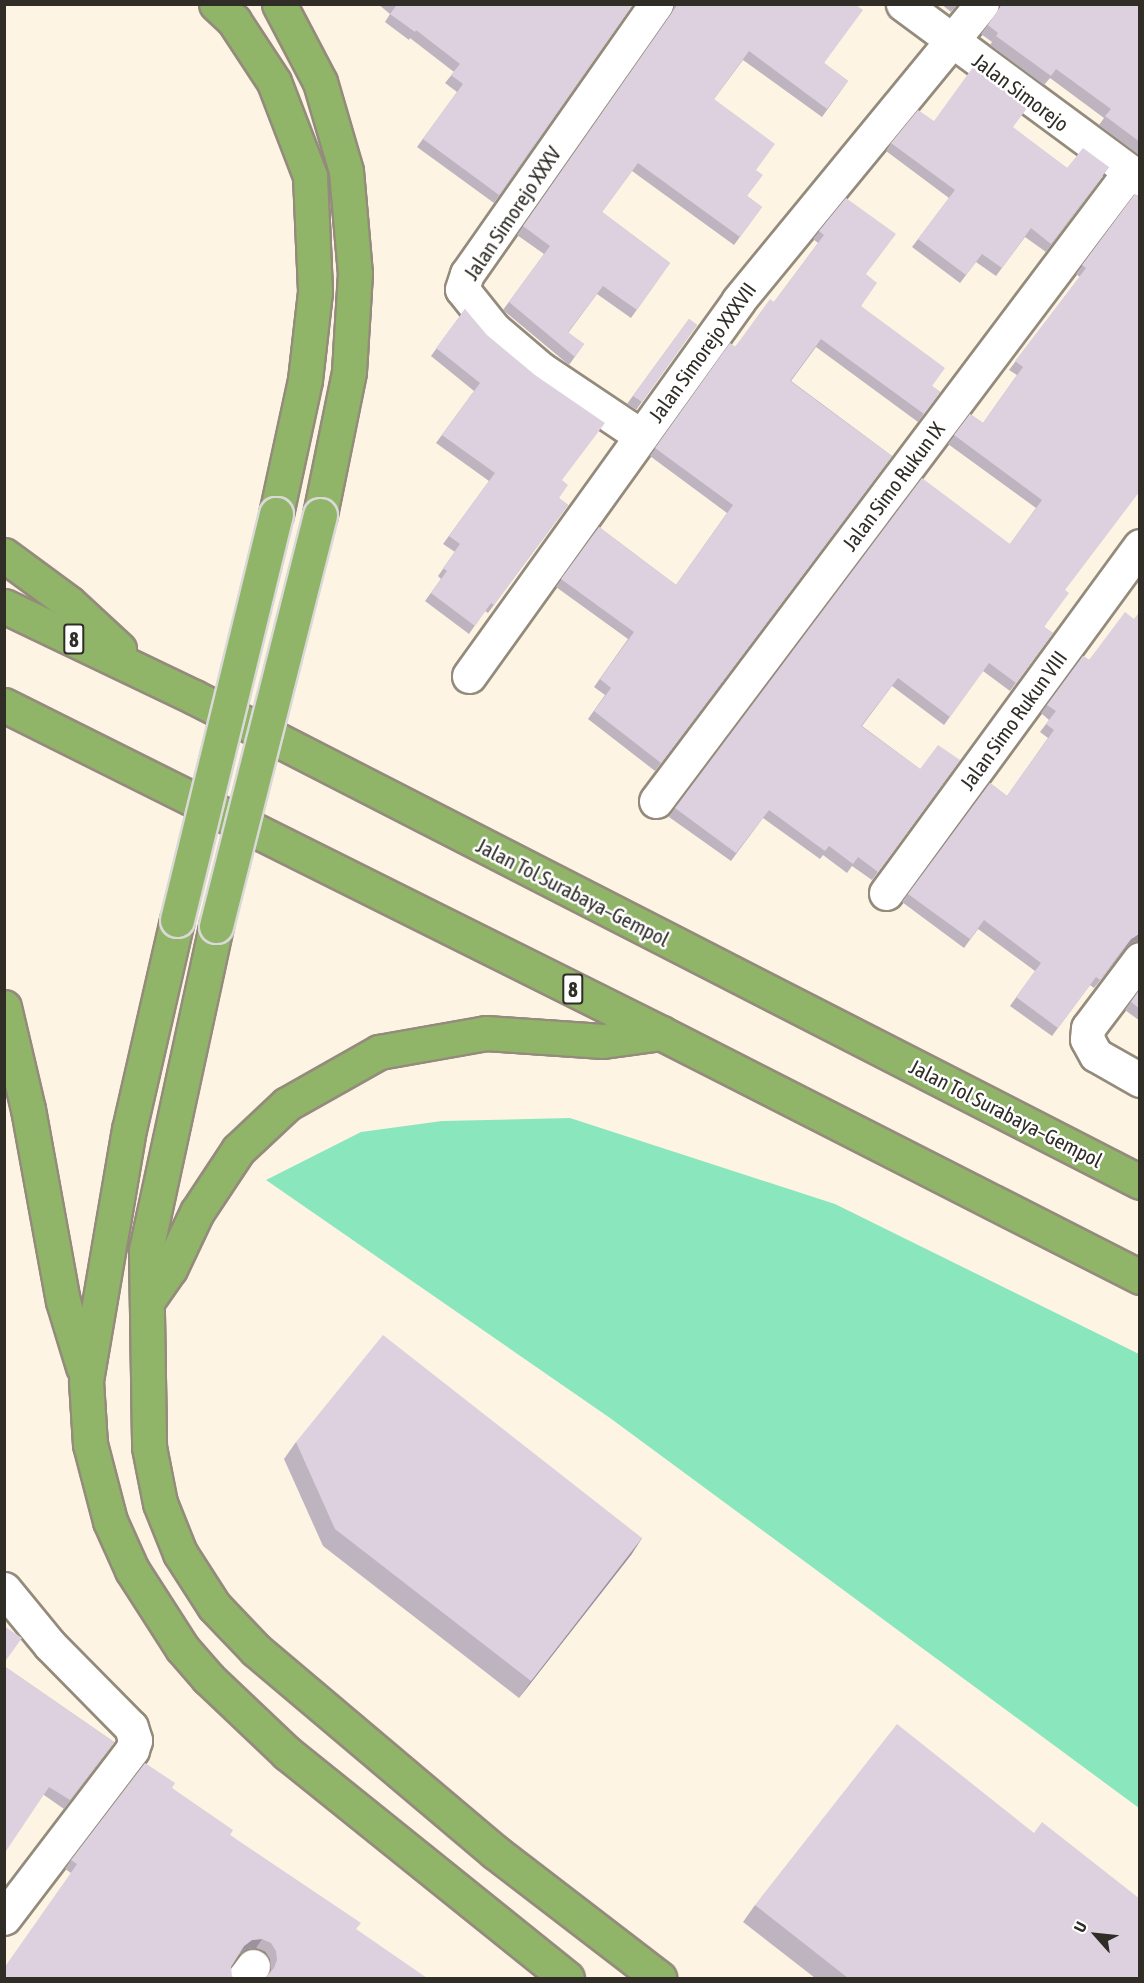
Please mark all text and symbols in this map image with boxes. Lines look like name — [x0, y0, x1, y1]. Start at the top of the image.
street label: Jalan Simorejo — [968, 48, 1074, 136]
street label: Jalan Simorejo XXXV — [458, 142, 566, 284]
street label: Jalan Simorejo XXXVII — [643, 277, 761, 427]
street label: Jalan Simo Rukun IX — [837, 417, 949, 555]
road number: 8 — [62, 622, 86, 656]
street label: Jalan Simo Rukun VIII — [954, 646, 1072, 794]
street label: Jalan Tol Surabaya–Gempol — [472, 832, 674, 952]
road number: 8 — [561, 972, 585, 1006]
street label: Jalan Tol Surabaya–Gempol — [905, 1053, 1107, 1173]
north arrow — [1066, 1905, 1126, 1965]
text: U — [1070, 1919, 1090, 1935]

